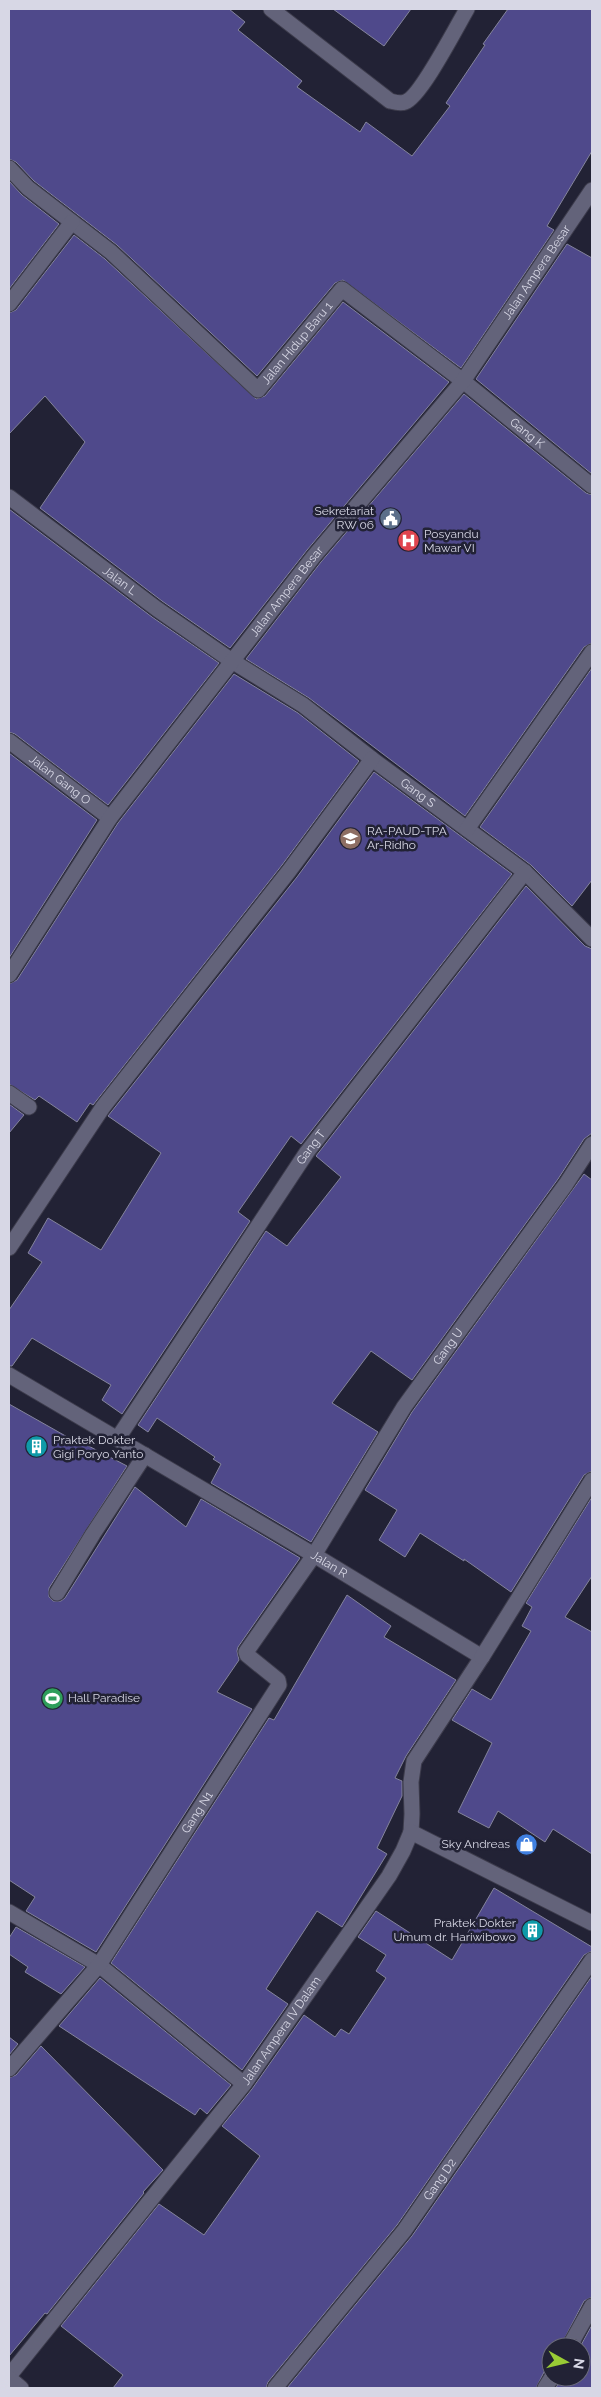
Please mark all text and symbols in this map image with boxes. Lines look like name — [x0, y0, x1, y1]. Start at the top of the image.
street label: Jalan Ampera Besar — [500, 222, 574, 322]
street label: Jalan Hidup Baru 1 — [259, 299, 335, 387]
street label: Gang K — [507, 415, 547, 451]
place label: Sekretariat RW 06 — [314, 504, 374, 532]
public building icon: Sekretariat RW 06 — [378, 506, 402, 530]
place label: Posyandu Mawar VI — [424, 527, 479, 555]
hospital icon: Posyandu Mawar VI — [396, 529, 420, 553]
street label: Jalan Ampera Besar — [247, 543, 327, 639]
street label: Jalan L — [100, 564, 140, 598]
street label: Jalan Gang O — [26, 752, 93, 808]
street label: Gang S — [398, 775, 438, 810]
place label: RA-PAUD-TPA Ar-Ridho — [367, 824, 447, 852]
school or university icon: RA-PAUD-TPA Ar-Ridho — [339, 826, 363, 850]
street label: Gang T — [294, 1127, 329, 1167]
street label: Gang U — [430, 1325, 466, 1367]
place label: Praktek Dokter Gigi Poryo Yanto — [53, 1433, 143, 1461]
building icon: Praktek Dokter Gigi Poryo Yanto — [25, 1435, 49, 1459]
street label: Jalan R — [309, 1548, 350, 1581]
sports icon: Hall Paradise — [40, 1686, 64, 1710]
place label: Hall Paradise — [68, 1691, 140, 1705]
street label: Gang N1 — [179, 1789, 216, 1836]
shop icon: Sky Andreas — [514, 1832, 538, 1856]
place label: Sky Andreas — [442, 1837, 510, 1851]
place label: Praktek Dokter Umum dr. Hariwibowo — [393, 1916, 517, 1944]
building icon: Praktek Dokter Umum dr. Hariwibowo — [520, 1918, 544, 1942]
street label: Jalan Ampera IV Dalam — [239, 1974, 324, 2087]
street label: Gang D2 — [421, 2156, 459, 2203]
north arrow — [541, 2337, 591, 2387]
text: N — [570, 2357, 588, 2370]

